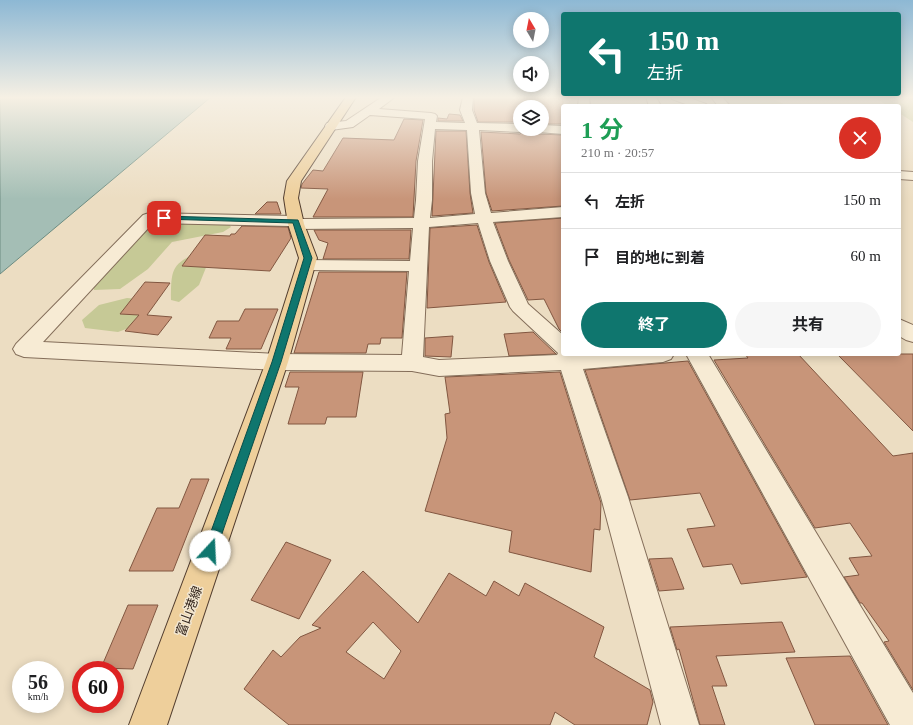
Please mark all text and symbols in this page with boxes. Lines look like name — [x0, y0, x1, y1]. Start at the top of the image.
north arrow — [513, 12, 549, 48]
map controls — [513, 12, 549, 136]
text: 150 m — [647, 25, 719, 56]
icon: left — [581, 28, 633, 80]
button: sound — [513, 56, 549, 92]
text: 左折 — [647, 63, 683, 83]
button: layers — [513, 100, 549, 136]
text: 1 分 — [581, 117, 623, 143]
button: close — [839, 117, 881, 159]
text: 210 m · 20:57 — [581, 145, 654, 160]
icon: left — [581, 190, 603, 212]
text: 150 m — [843, 192, 881, 208]
text: 左折 — [615, 194, 645, 210]
pin — [147, 201, 181, 235]
icon: arrive — [153, 207, 175, 229]
icon: arrive — [581, 246, 603, 268]
text: 60 m — [851, 248, 881, 264]
text: 目的地に到着 — [615, 250, 705, 266]
button: 終了 — [581, 302, 727, 348]
button: 共有 — [735, 302, 881, 348]
position arrow — [189, 530, 231, 572]
street label: 富山港線 — [173, 584, 205, 638]
speed limit sign: 60 — [72, 661, 124, 713]
text: 56 — [28, 671, 48, 693]
text: km/h — [28, 691, 48, 702]

